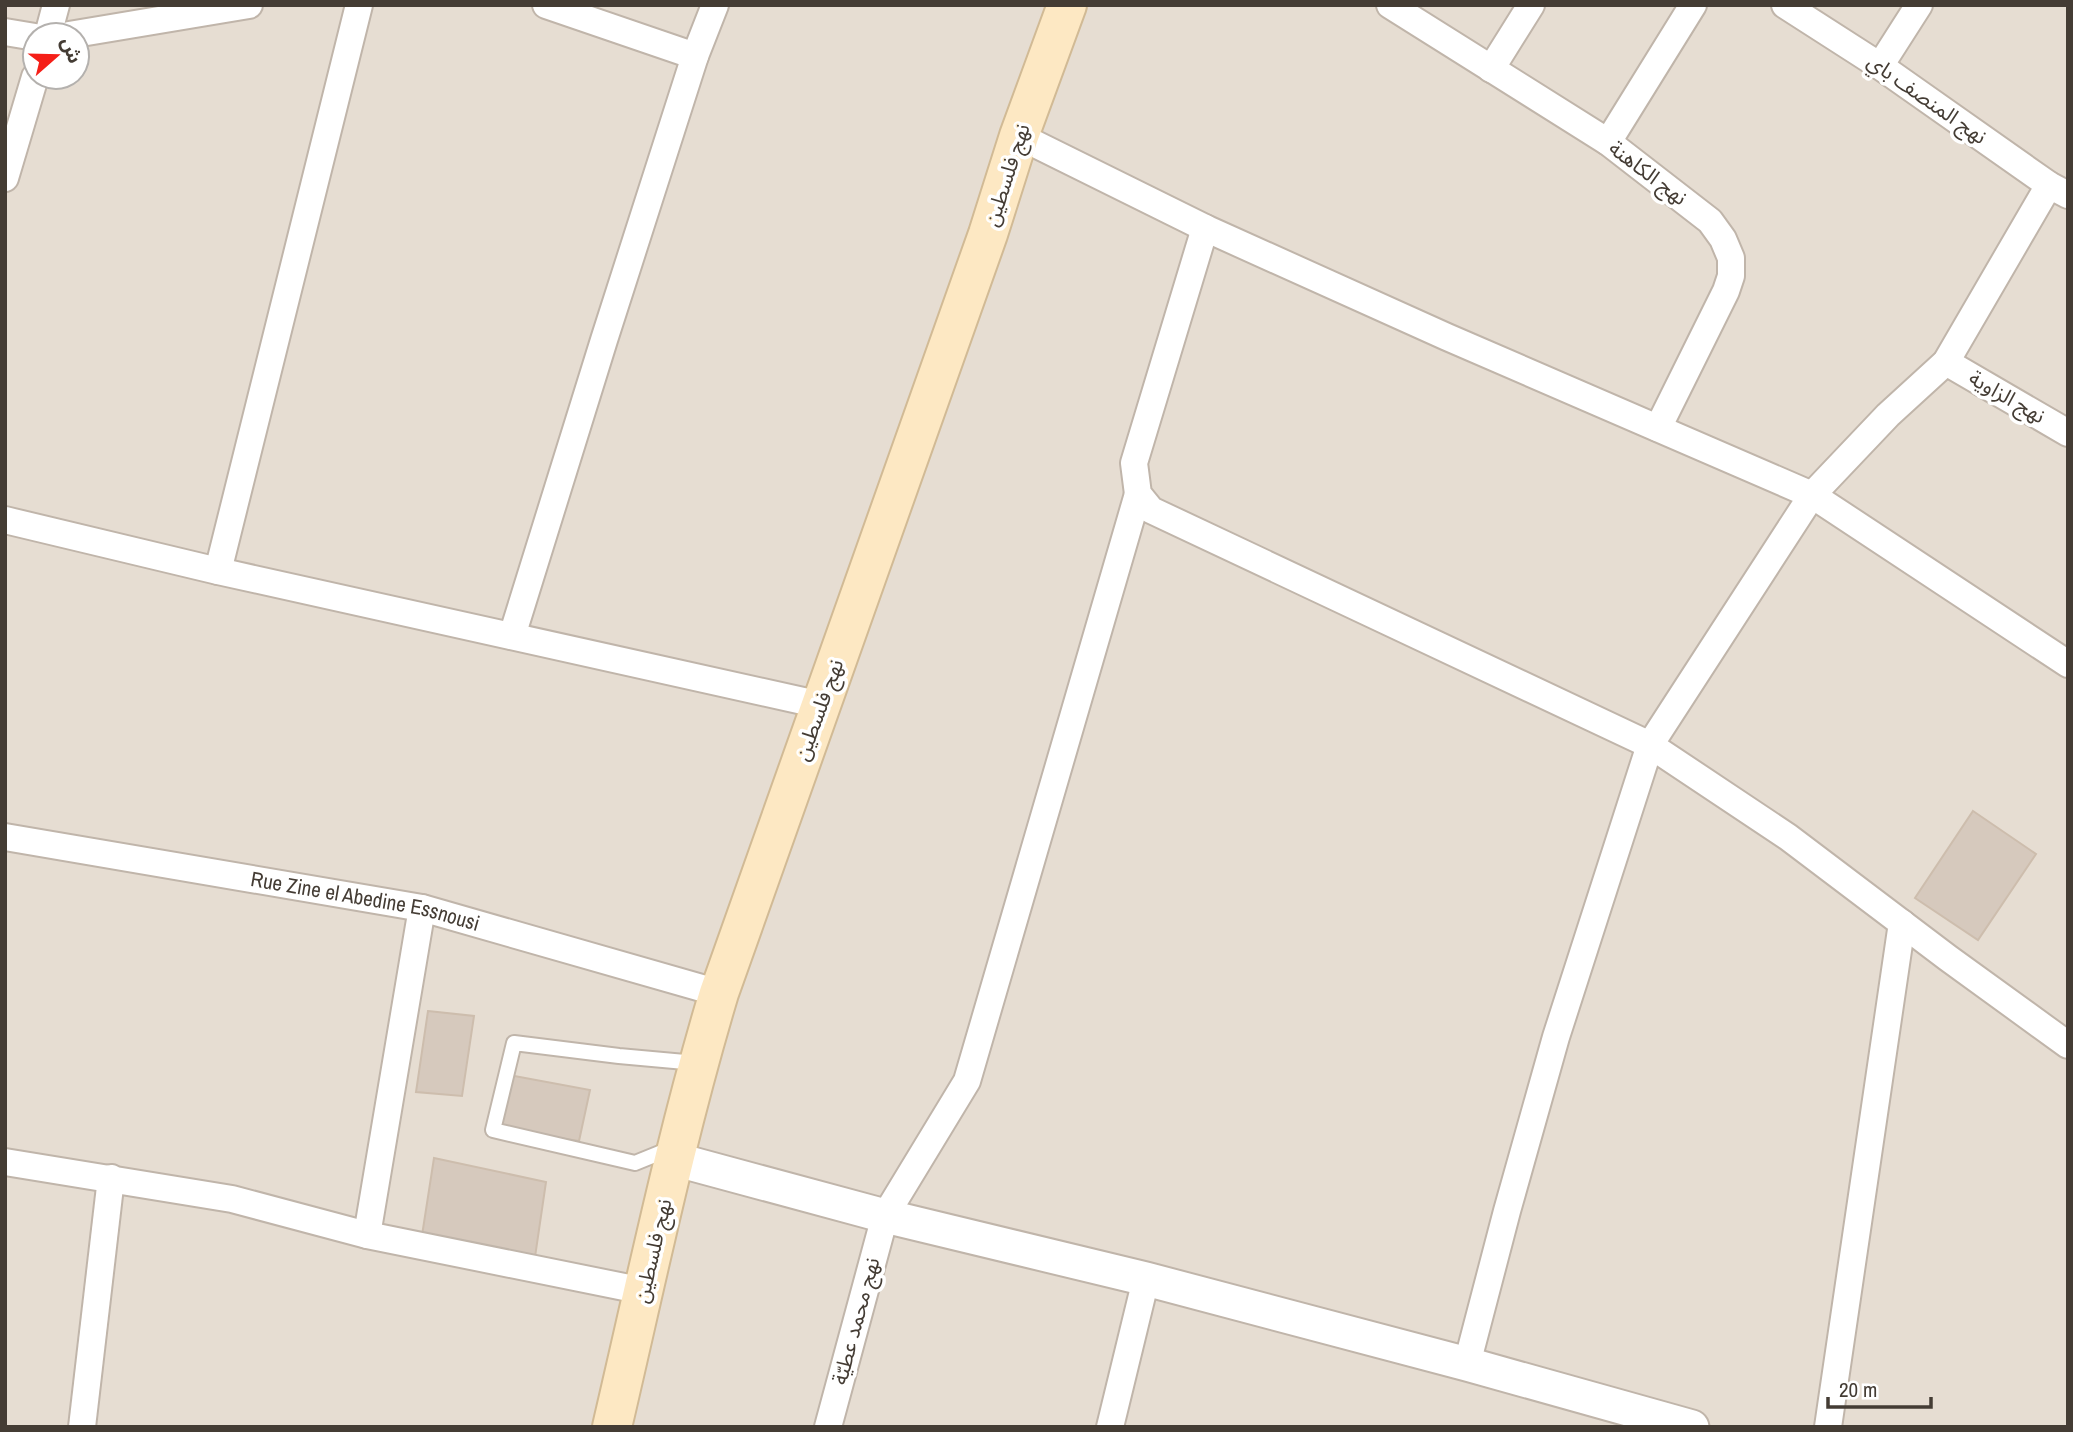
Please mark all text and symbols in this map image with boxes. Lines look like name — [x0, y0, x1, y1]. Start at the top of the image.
north arrow — [21, 21, 91, 91]
text: ش — [55, 34, 89, 67]
street label: نهج المنصف باي — [1861, 47, 1993, 152]
street label: نهج فلسطين — [976, 120, 1038, 230]
street label: نهج الكاهنة — [1602, 134, 1694, 212]
street label: نهج الزاوية — [1963, 363, 2051, 431]
street label: نهج فلسطين — [787, 655, 851, 765]
street label: Rue Zine el Abedine Essnousi — [249, 864, 483, 938]
street label: نهج فلسطين — [626, 1196, 680, 1306]
street label: نهج محمد عطيّة — [825, 1254, 887, 1388]
scale bar — [1828, 1366, 1931, 1410]
text: 20 m — [1839, 1375, 1877, 1404]

